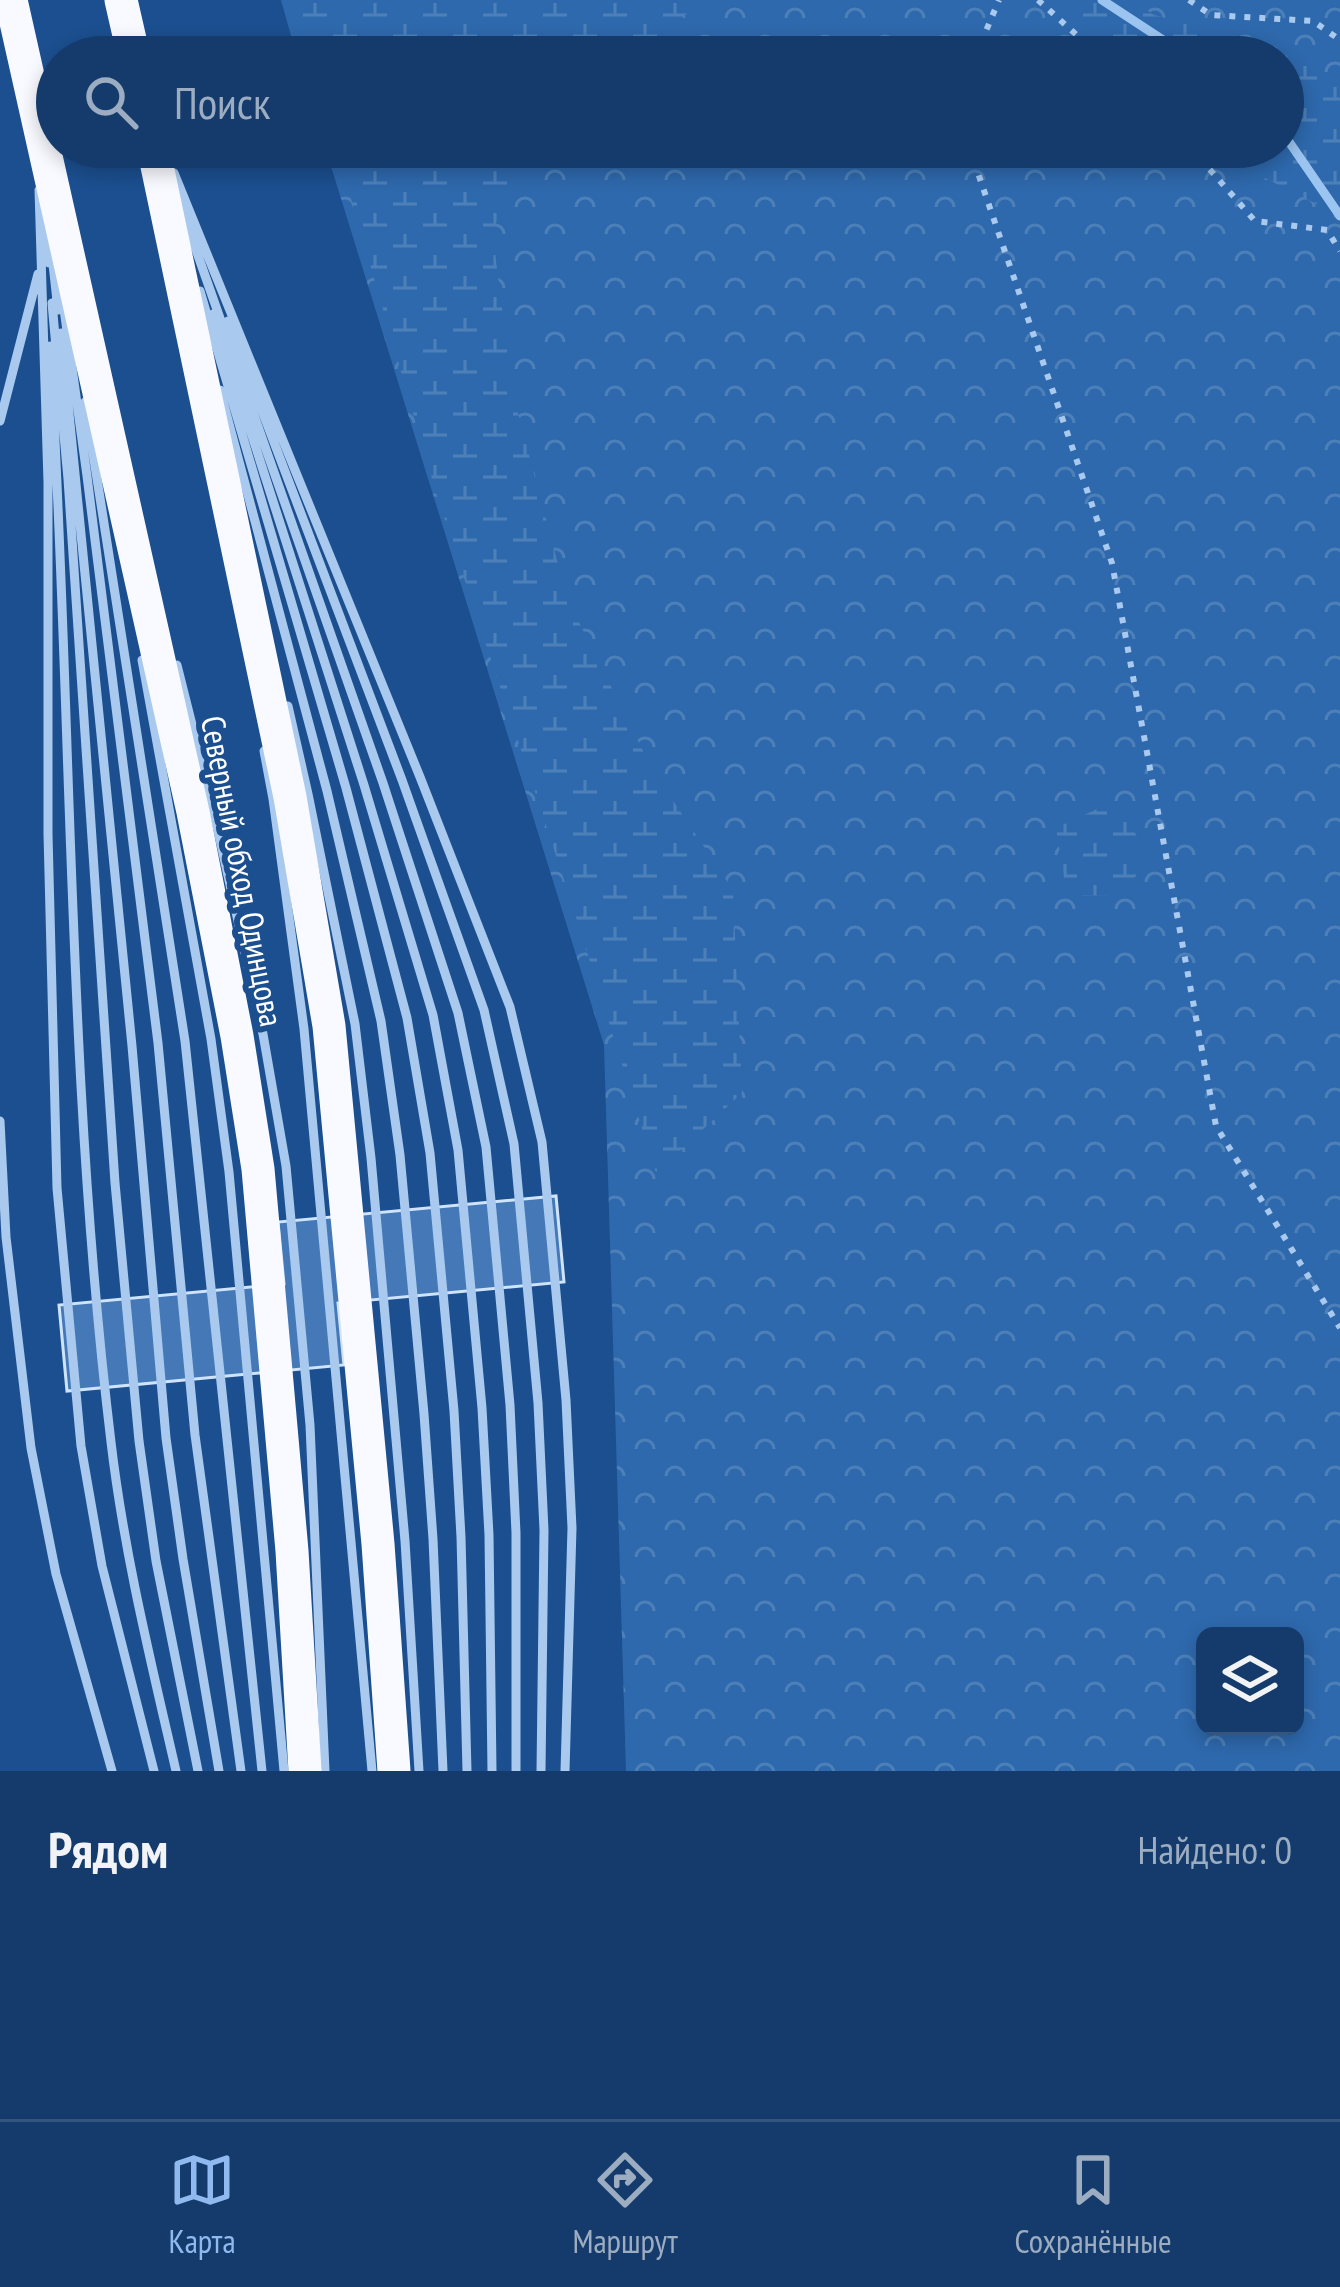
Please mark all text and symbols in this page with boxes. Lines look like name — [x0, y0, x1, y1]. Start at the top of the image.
search box — [36, 36, 1304, 168]
icon: search — [78, 69, 144, 135]
text: Поиск — [174, 73, 270, 131]
street label: Северный обход Одинцова — [192, 712, 294, 1030]
map controls — [1196, 1627, 1304, 1735]
button: layers — [1196, 1627, 1304, 1735]
text: Рядом — [48, 1816, 168, 1882]
text: Найдено: 0 — [1138, 1824, 1292, 1875]
tab: Карта — [168, 2147, 236, 2262]
tab: Маршрут — [572, 2147, 678, 2262]
tab: Сохранённые — [1015, 2147, 1172, 2262]

